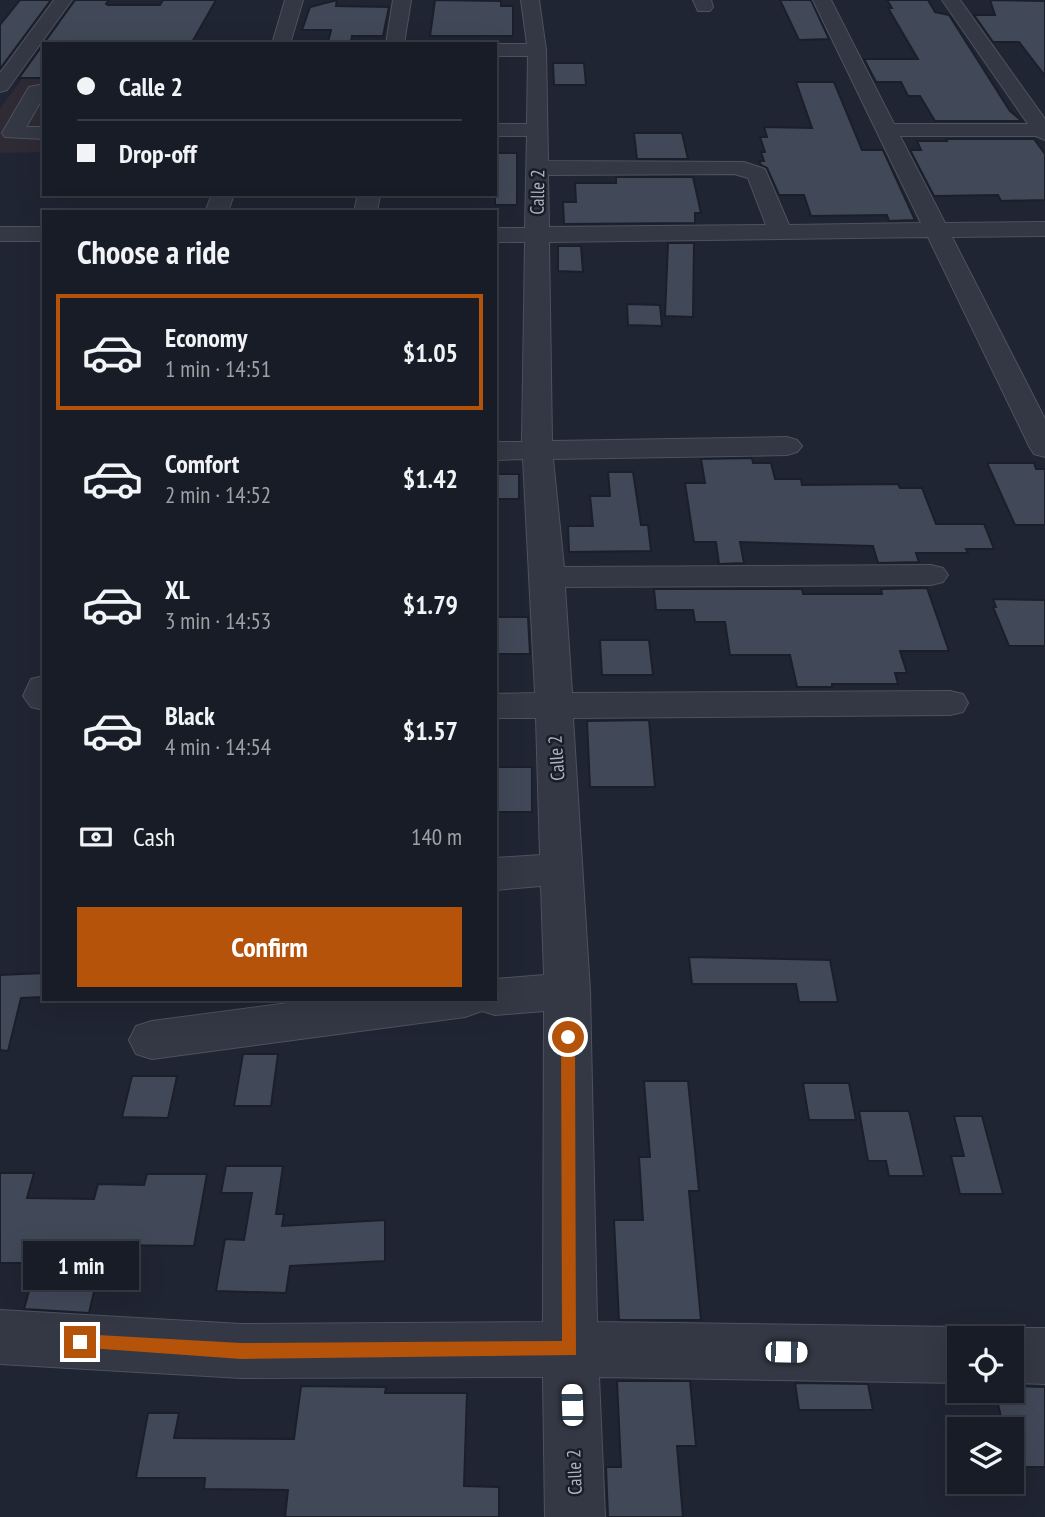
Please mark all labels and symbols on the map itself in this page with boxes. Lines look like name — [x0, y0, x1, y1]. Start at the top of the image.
street label: Calle 2 — [525, 169, 549, 215]
street label: Calle 2 — [542, 735, 570, 781]
route start — [552, 1021, 584, 1053]
callout: 1 min — [22, 1240, 138, 1290]
route end — [64, 1326, 96, 1358]
car — [765, 1341, 808, 1363]
car — [561, 1384, 584, 1426]
street label: Calle 2 — [561, 1449, 587, 1495]

